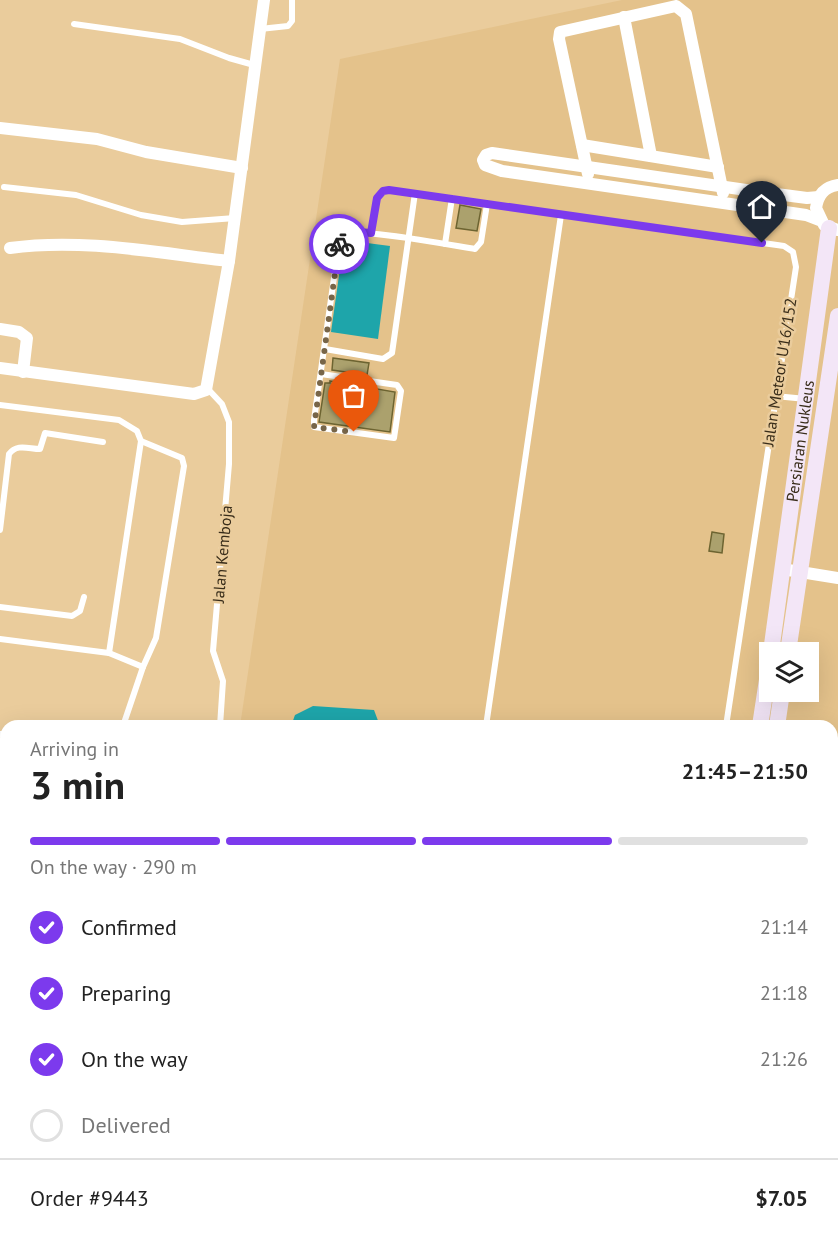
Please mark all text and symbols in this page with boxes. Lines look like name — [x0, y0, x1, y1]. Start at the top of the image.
pin — [736, 181, 787, 243]
icon: home — [745, 190, 778, 223]
courier — [309, 214, 369, 274]
icon: bike — [323, 228, 356, 261]
street label: Jalan Meteor U16/152 — [757, 296, 801, 449]
pin — [328, 370, 379, 432]
icon: bag — [337, 379, 370, 412]
street label: Persiaran Nukleus — [782, 379, 818, 503]
street label: Jalan Kemboja — [208, 504, 236, 605]
map controls — [759, 642, 819, 702]
button: layers — [759, 642, 819, 702]
text: Arriving in — [30, 736, 119, 762]
text: 21:45–21:50 — [682, 757, 808, 785]
text: 3 min — [30, 759, 125, 810]
text: On the way · 290 m — [30, 854, 197, 880]
icon: check — [30, 911, 63, 944]
text: Confirmed — [81, 913, 177, 941]
text: 21:14 — [760, 914, 808, 940]
icon: check — [30, 977, 63, 1010]
text: Preparing — [81, 979, 171, 1007]
text: 21:18 — [760, 980, 808, 1006]
icon: check — [30, 1043, 63, 1076]
text: On the way — [81, 1045, 188, 1073]
text: 21:26 — [760, 1046, 808, 1072]
text: Delivered — [81, 1111, 171, 1139]
text: Order #9443 — [30, 1184, 149, 1212]
text: $7.05 — [755, 1184, 808, 1212]

